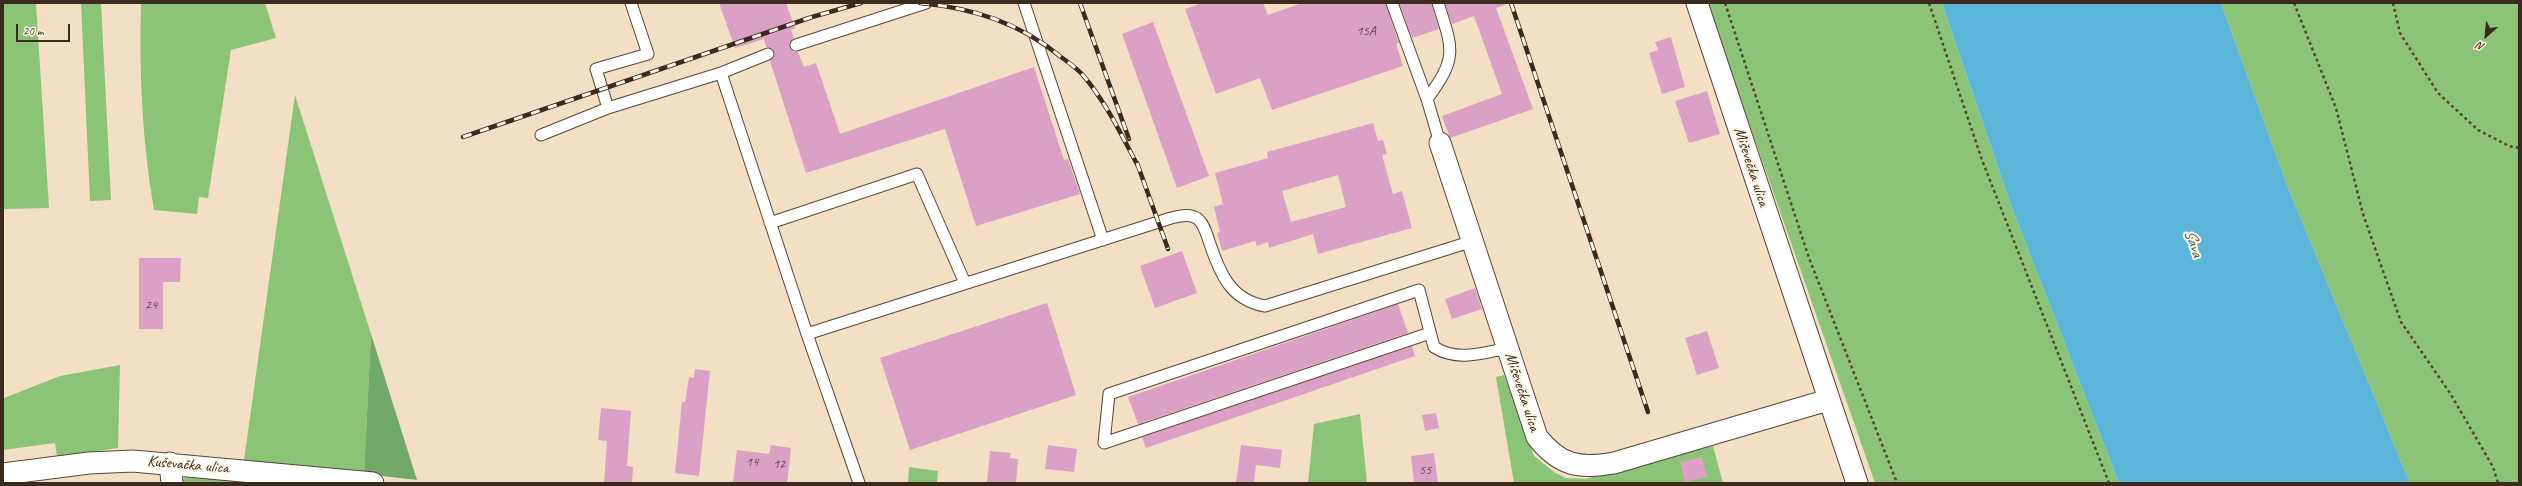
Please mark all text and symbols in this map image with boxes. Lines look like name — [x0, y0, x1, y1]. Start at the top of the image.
scale bar — [18, 16, 72, 42]
north arrow — [2466, 16, 2506, 56]
text: 20 m — [23, 23, 43, 39]
house number: 15A — [1356, 23, 1376, 39]
text: N — [2474, 39, 2487, 54]
street label: Miševečka ulica — [1729, 125, 1773, 209]
water label: Sava — [2179, 227, 2207, 259]
house number: 24 — [145, 297, 157, 313]
street label: Miševečka ulica — [1500, 350, 1544, 434]
street label: Kuševačka ulica — [147, 452, 229, 478]
house number: 14 — [746, 454, 758, 470]
house number: 12 — [773, 456, 785, 472]
house number: 55 — [1419, 462, 1431, 478]

